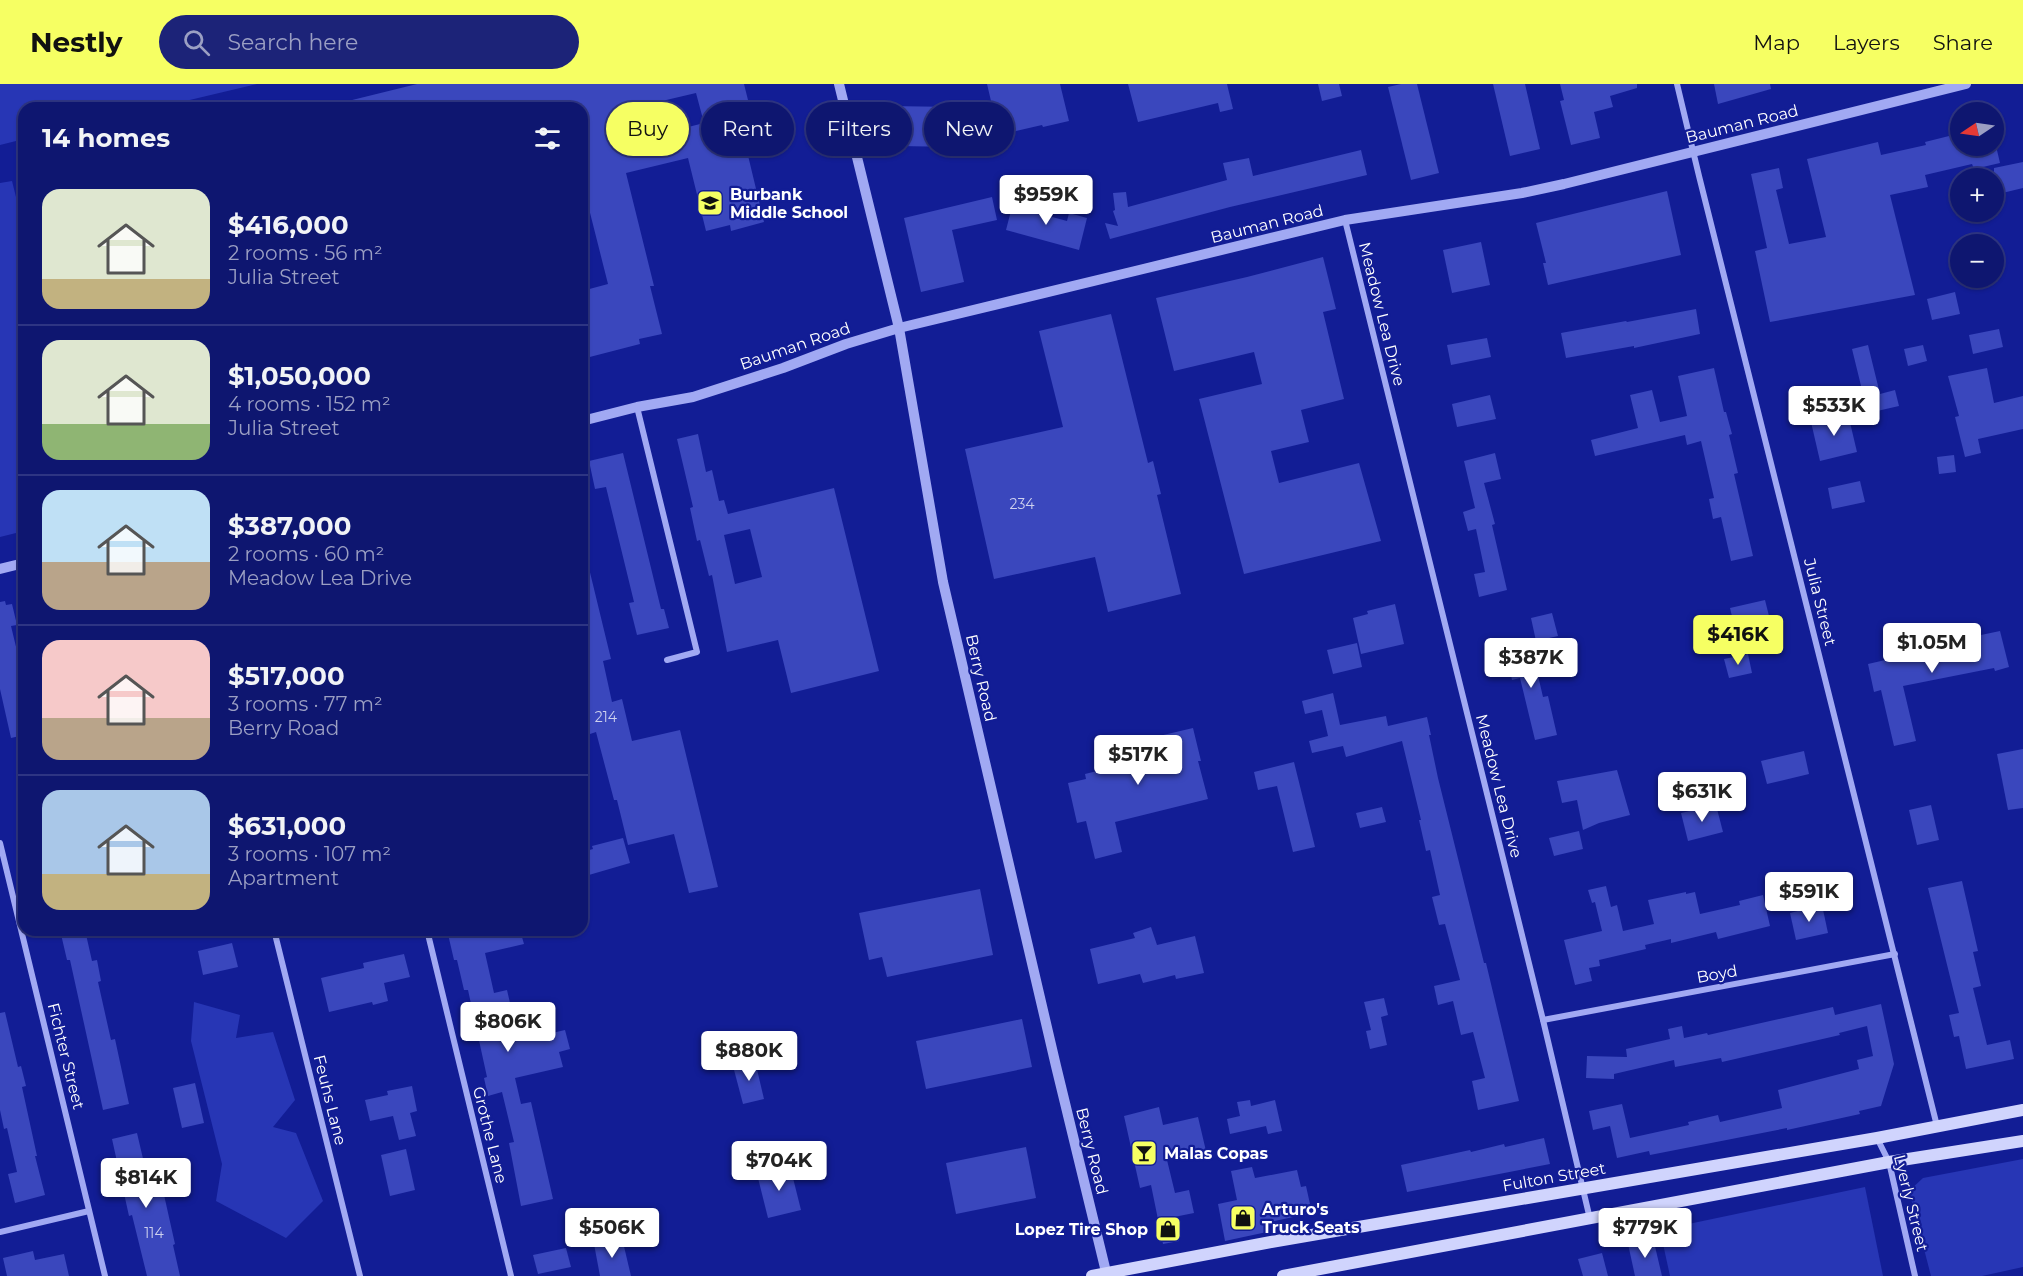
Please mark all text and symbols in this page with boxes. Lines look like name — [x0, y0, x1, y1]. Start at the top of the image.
search box — [159, 15, 579, 69]
text: Nestly — [30, 25, 123, 59]
icon: search — [180, 26, 213, 59]
text: Search here — [228, 29, 358, 56]
text: Map — [1753, 30, 1800, 55]
text: Layers — [1833, 30, 1900, 55]
text: Share — [1933, 30, 1993, 55]
street label: Bauman Road — [1684, 101, 1800, 147]
chip: Buy — [606, 102, 689, 156]
chip: Rent — [701, 102, 794, 156]
chip: Filters — [806, 102, 912, 156]
chip: New — [924, 102, 1014, 156]
north arrow — [1950, 102, 2004, 156]
map controls — [1950, 102, 2004, 288]
text: 14 homes — [42, 122, 170, 154]
icon: filters — [531, 122, 564, 155]
button: + — [1950, 168, 2004, 222]
pin: $959K — [1004, 175, 1088, 226]
text: $959K — [1014, 182, 1078, 206]
place label: Burbank Middle School — [730, 185, 848, 222]
school or university icon: Burbank Middle School — [695, 188, 725, 218]
street label: Bauman Road — [1209, 201, 1325, 247]
text: $416,000 — [228, 209, 349, 241]
icon: home — [90, 213, 162, 285]
button: − — [1950, 234, 2004, 288]
street label: Meadow Lea Drive — [1355, 240, 1409, 388]
text: 2 rooms · 56 m² — [228, 241, 383, 265]
text: Julia Street — [228, 265, 340, 289]
street label: Bauman Road — [737, 318, 853, 374]
text: $1,050,000 — [228, 360, 371, 392]
icon: home — [90, 364, 162, 436]
pin: $533K — [1792, 386, 1876, 437]
text: 4 rooms · 152 m² — [228, 392, 391, 416]
text: $533K — [1803, 393, 1865, 417]
text: Julia Street — [228, 416, 340, 440]
house number: 234 — [1009, 495, 1035, 513]
text: $387,000 — [228, 510, 351, 542]
icon: home — [90, 514, 162, 586]
text: 2 rooms · 60 m² — [228, 542, 384, 566]
street label: Julia Street — [1800, 555, 1840, 648]
text: Meadow Lea Drive — [228, 566, 412, 590]
pin: $416K — [1696, 615, 1780, 666]
text: $416K — [1707, 622, 1769, 646]
pin: $1.05M — [1883, 623, 1981, 674]
text: $1.05M — [1897, 630, 1967, 654]
street label: Berry Road — [962, 632, 1000, 724]
pin: $387K — [1489, 638, 1573, 689]
text: $387K — [1499, 645, 1563, 669]
text: $517,000 — [228, 660, 345, 692]
icon: home — [90, 664, 162, 736]
text: 3 rooms · 77 m² — [228, 692, 383, 716]
house number: 214 — [595, 708, 618, 726]
street label: Meadow Lea Drive — [1472, 712, 1526, 860]
text: Berry Road — [228, 716, 339, 740]
pin: $517K — [1096, 735, 1180, 786]
text: $517K — [1108, 742, 1168, 766]
pin: $631K — [1660, 772, 1744, 823]
text: $631K — [1672, 779, 1732, 803]
text: $631,000 — [228, 810, 346, 842]
icon: home — [90, 814, 162, 886]
text: 3 rooms · 107 m² — [228, 842, 391, 866]
text: Apartment — [228, 866, 339, 890]
pin: $591K — [1767, 872, 1851, 923]
text: $591K — [1779, 879, 1839, 903]
street label: Boyd — [1695, 961, 1739, 987]
street label: Fichter Street — [44, 1001, 89, 1112]
pin: $806K — [466, 1002, 550, 1053]
text: $806K — [474, 1009, 542, 1033]
pin: $880K — [707, 1031, 791, 1082]
text: $880K — [715, 1038, 783, 1062]
street label: Feuhs Lane — [310, 1053, 350, 1147]
street label: Grothe Lane — [469, 1085, 511, 1185]
street label: Berry Road — [1072, 1106, 1112, 1196]
bar icon: Malas Copas — [1129, 1138, 1159, 1168]
pin: $704K — [737, 1141, 821, 1192]
place label: Malas Copas — [1164, 1144, 1268, 1163]
text: $704K — [746, 1148, 812, 1172]
street label: Lyerly Street — [1890, 1153, 1932, 1254]
pin: $814K — [104, 1158, 188, 1209]
street label: Fulton Street — [1501, 1158, 1608, 1195]
text: $814K — [115, 1165, 177, 1189]
place label: Arturo's Truck Seats — [1261, 1200, 1360, 1237]
shop icon: Arturo's Truck Seats — [1228, 1203, 1258, 1233]
pin: $506K — [570, 1208, 654, 1259]
pin: $779K — [1603, 1208, 1687, 1259]
shop icon: Lopez Tire Shop — [1153, 1214, 1183, 1244]
text: $506K — [579, 1215, 645, 1239]
text: $779K — [1613, 1215, 1677, 1239]
place label: Lopez Tire Shop — [1015, 1220, 1148, 1239]
house number: 114 — [144, 1224, 164, 1242]

